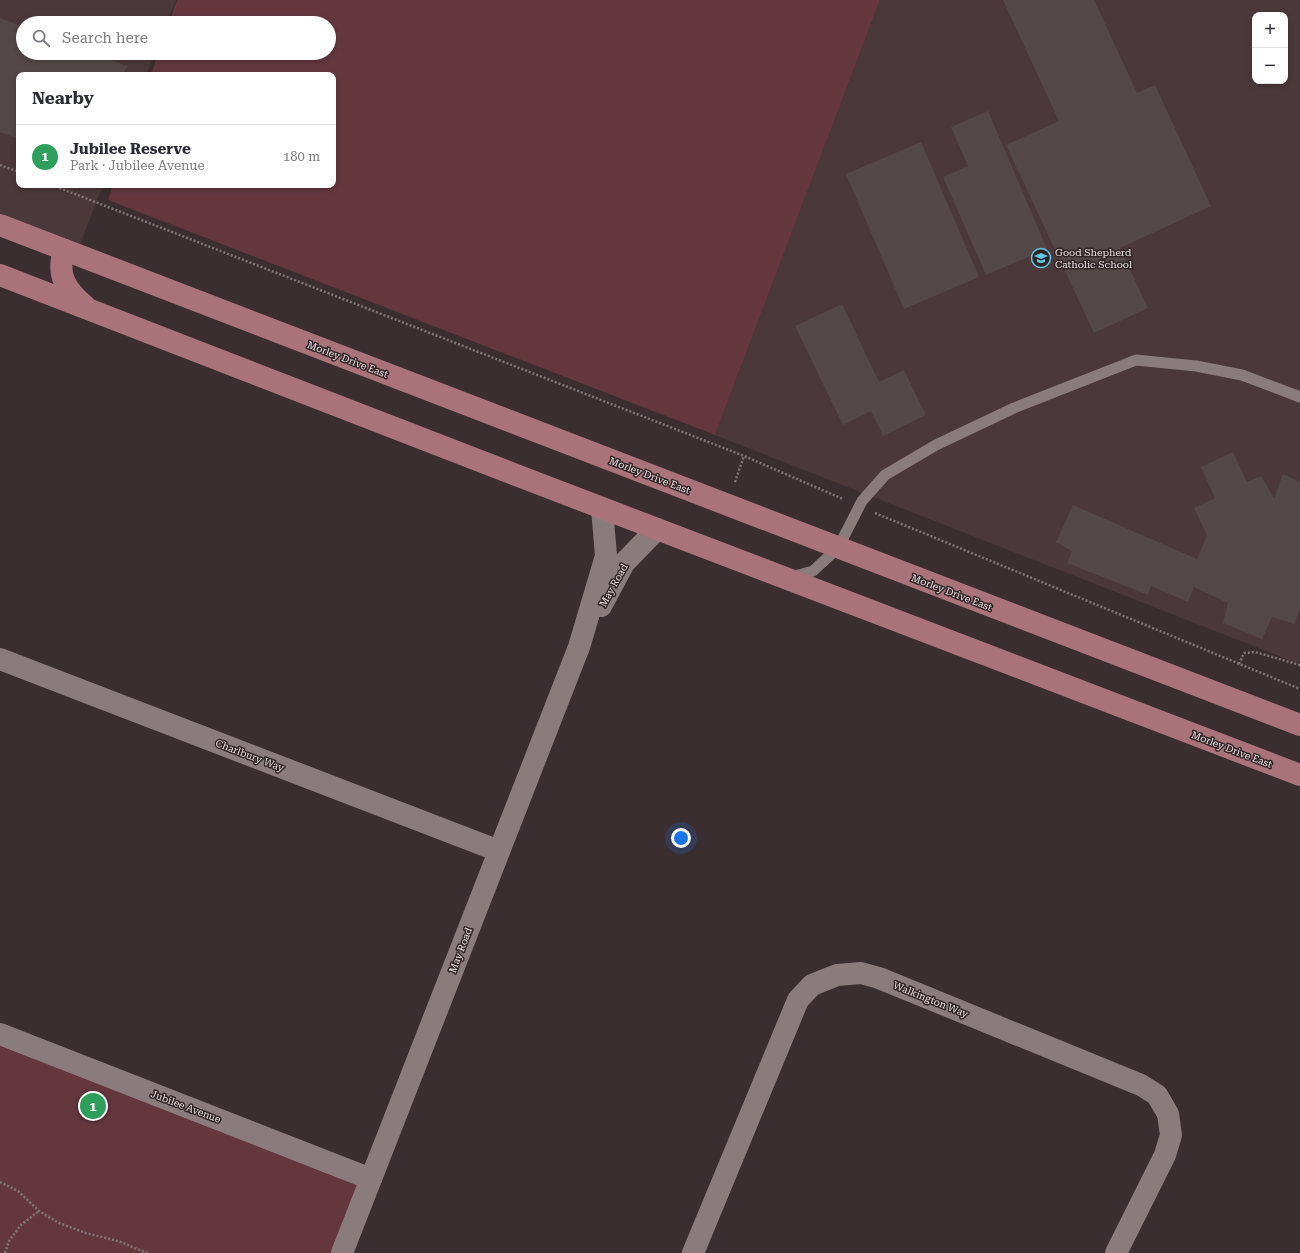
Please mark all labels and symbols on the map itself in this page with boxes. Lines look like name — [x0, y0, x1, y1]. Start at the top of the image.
school or university icon: Good Shepherd Catholic School — [1030, 247, 1052, 269]
place label: Good Shepherd Catholic School — [1055, 247, 1132, 270]
street label: Morley Drive East — [306, 339, 390, 380]
street label: Morley Drive East — [608, 455, 692, 496]
street label: May Road — [597, 561, 630, 609]
street label: Morley Drive East — [910, 572, 994, 613]
street label: Morley Drive East — [1190, 729, 1274, 770]
street label: Charlbury Way — [214, 737, 286, 774]
your location — [671, 828, 691, 848]
street label: May Road — [447, 925, 474, 974]
street label: Walkington Way — [892, 979, 970, 1020]
street label: Jubilee Avenue — [149, 1088, 223, 1125]
pin: 1 — [80, 1091, 106, 1121]

